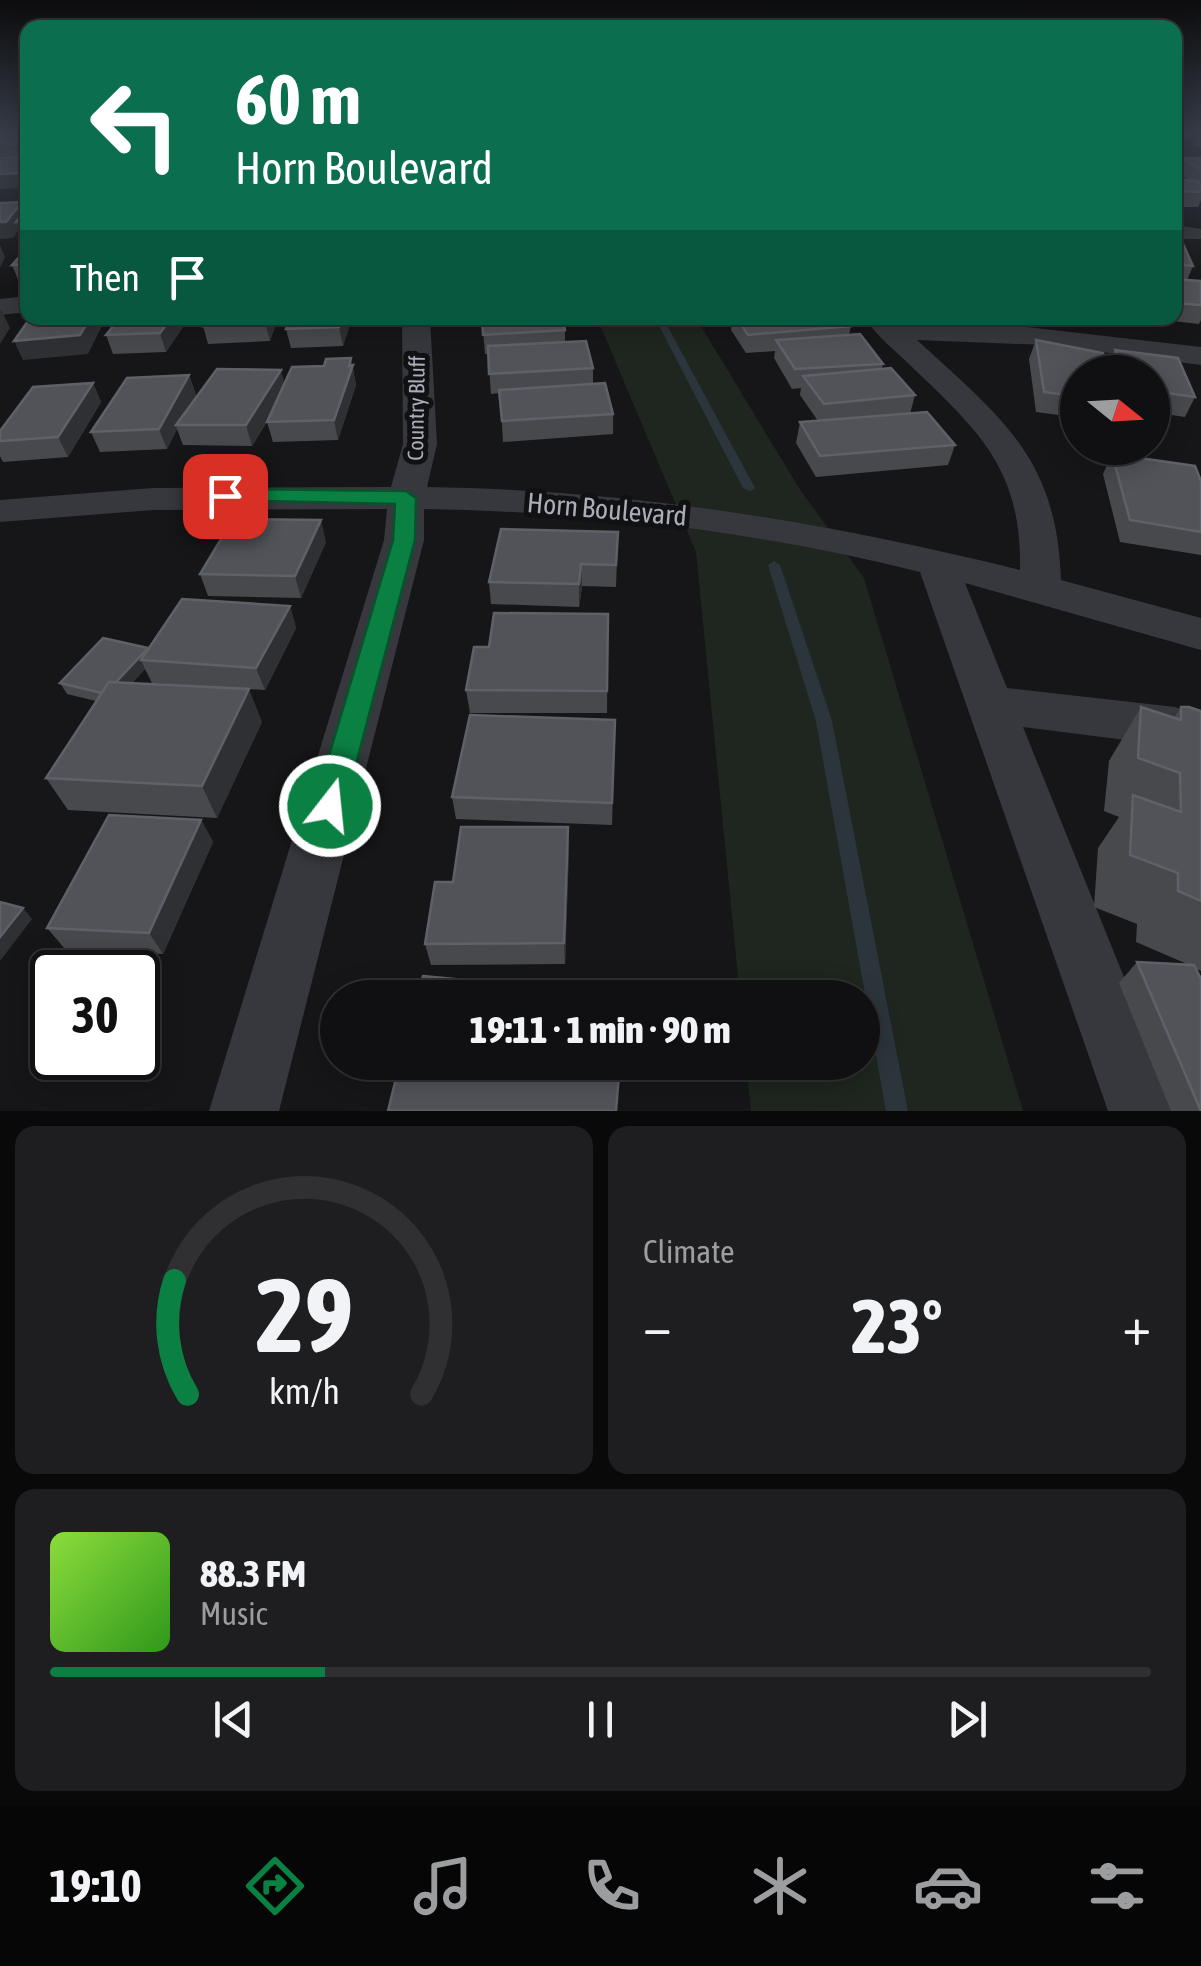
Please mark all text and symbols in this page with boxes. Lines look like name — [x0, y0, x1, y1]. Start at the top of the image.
text: 60 m — [235, 59, 361, 139]
icon: left — [70, 60, 200, 190]
text: Horn Boulevard — [235, 142, 493, 194]
icon: arrive — [160, 250, 215, 305]
text: Then — [70, 256, 140, 299]
street label: Country Bluff — [402, 355, 430, 461]
north arrow — [1060, 355, 1170, 465]
map controls — [1060, 355, 1170, 465]
pin — [183, 454, 268, 539]
icon: arrive — [198, 469, 253, 524]
street label: Horn Boulevard — [526, 486, 688, 532]
position arrow — [278, 754, 382, 858]
speed limit sign: 30 — [30, 950, 160, 1080]
text: 19:11 · 1 min · 90 m — [469, 1008, 731, 1051]
text: Climate — [643, 1233, 735, 1270]
text: 29 — [255, 1255, 353, 1374]
text: 23° — [851, 1283, 943, 1369]
text: − — [643, 1294, 672, 1357]
text: + — [1122, 1294, 1151, 1357]
text: km/h — [269, 1371, 339, 1412]
text: 88.3 FM — [200, 1552, 306, 1595]
text: Music — [200, 1595, 267, 1632]
icon: previous — [206, 1692, 261, 1747]
icon: pause — [573, 1692, 628, 1747]
icon: next — [940, 1692, 995, 1747]
icon: directions — [240, 1851, 310, 1921]
icon: music — [408, 1851, 478, 1921]
icon: phone — [577, 1851, 647, 1921]
icon: climate — [745, 1851, 815, 1921]
icon: car — [913, 1851, 983, 1921]
icon: filters — [1082, 1851, 1152, 1921]
text: 19:10 — [49, 1860, 142, 1912]

